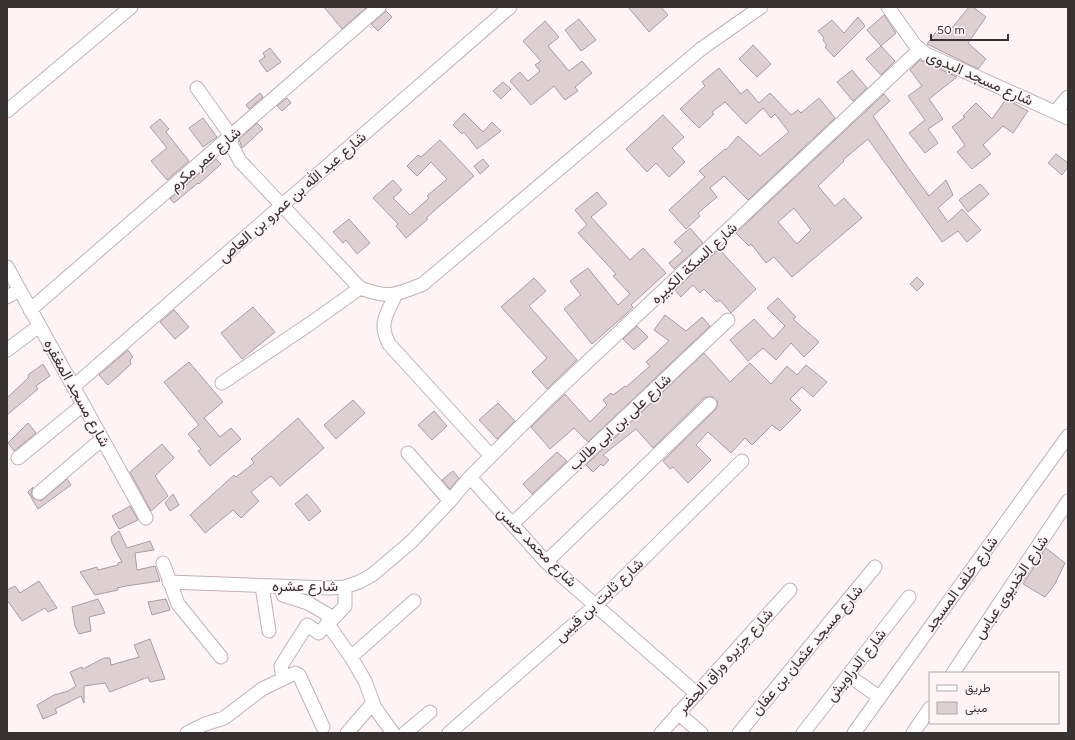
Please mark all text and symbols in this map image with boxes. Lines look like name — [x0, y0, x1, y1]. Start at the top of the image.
scale bar — [931, 16, 1008, 42]
text: 50 m — [937, 23, 965, 37]
street label: شارع مسجد البدوى — [923, 46, 1036, 111]
street label: شارع عمر مكرم — [166, 123, 246, 196]
street label: شارع عبد الله بن عمرو بن العاص — [214, 128, 371, 268]
street label: شارع السكة الكبيره — [647, 218, 742, 309]
street label: شارع مسجد المغفره — [38, 336, 114, 451]
street label: شارع على بن ابى طالب — [565, 370, 676, 476]
street label: شارع محمد حسن — [492, 503, 581, 592]
street label: شارع الخديوى عباس — [970, 532, 1054, 643]
street label: شارع خلف المسجد — [920, 533, 1003, 636]
street label: شارع ثابت بن قيس — [551, 554, 649, 647]
street label: شارع عشره — [272, 577, 338, 597]
street label: شارع مسجد عثمان بن عفان — [747, 581, 868, 720]
street label: شارع جزيره وراق الحضر — [672, 605, 779, 719]
street label: شارع الدراويش — [822, 625, 892, 706]
legend — [929, 672, 1059, 724]
text: طريق — [965, 681, 991, 696]
text: مبنى — [965, 701, 987, 716]

